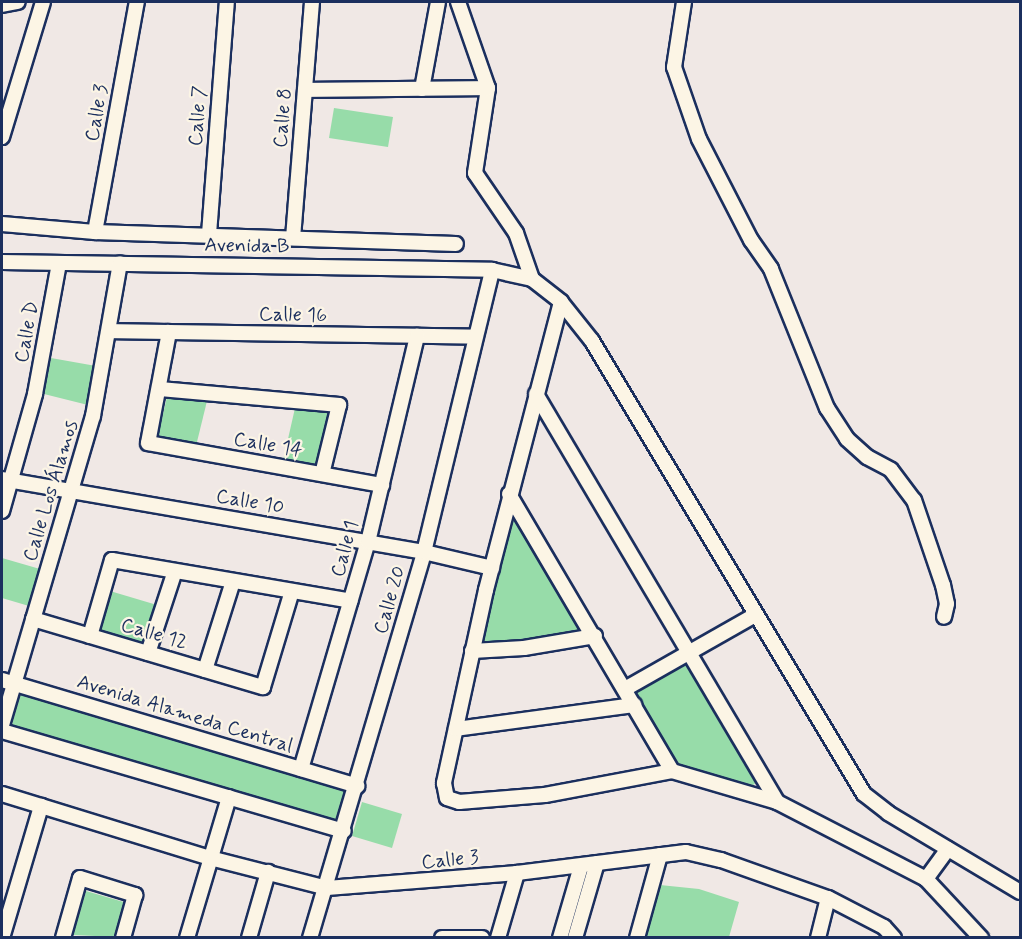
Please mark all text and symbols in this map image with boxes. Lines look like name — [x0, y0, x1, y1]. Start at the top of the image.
street label: Calle 3 — [80, 83, 114, 143]
street label: Calle 7 — [184, 85, 212, 147]
street label: Calle 8 — [268, 87, 298, 149]
street label: Avenida B — [204, 233, 290, 259]
street label: Calle D — [10, 299, 44, 365]
street label: Calle 16 — [259, 302, 327, 328]
street label: Calle Los Álamos — [18, 417, 84, 565]
street label: Calle 14 — [232, 427, 304, 463]
street label: Calle 10 — [214, 484, 286, 520]
street label: Calle 1 — [326, 518, 364, 580]
street label: Calle 20 — [369, 563, 411, 637]
street label: Calle 12 — [118, 613, 190, 655]
street label: Avenida Alameda Central — [75, 670, 295, 758]
street label: Calle 3 — [420, 845, 480, 875]

